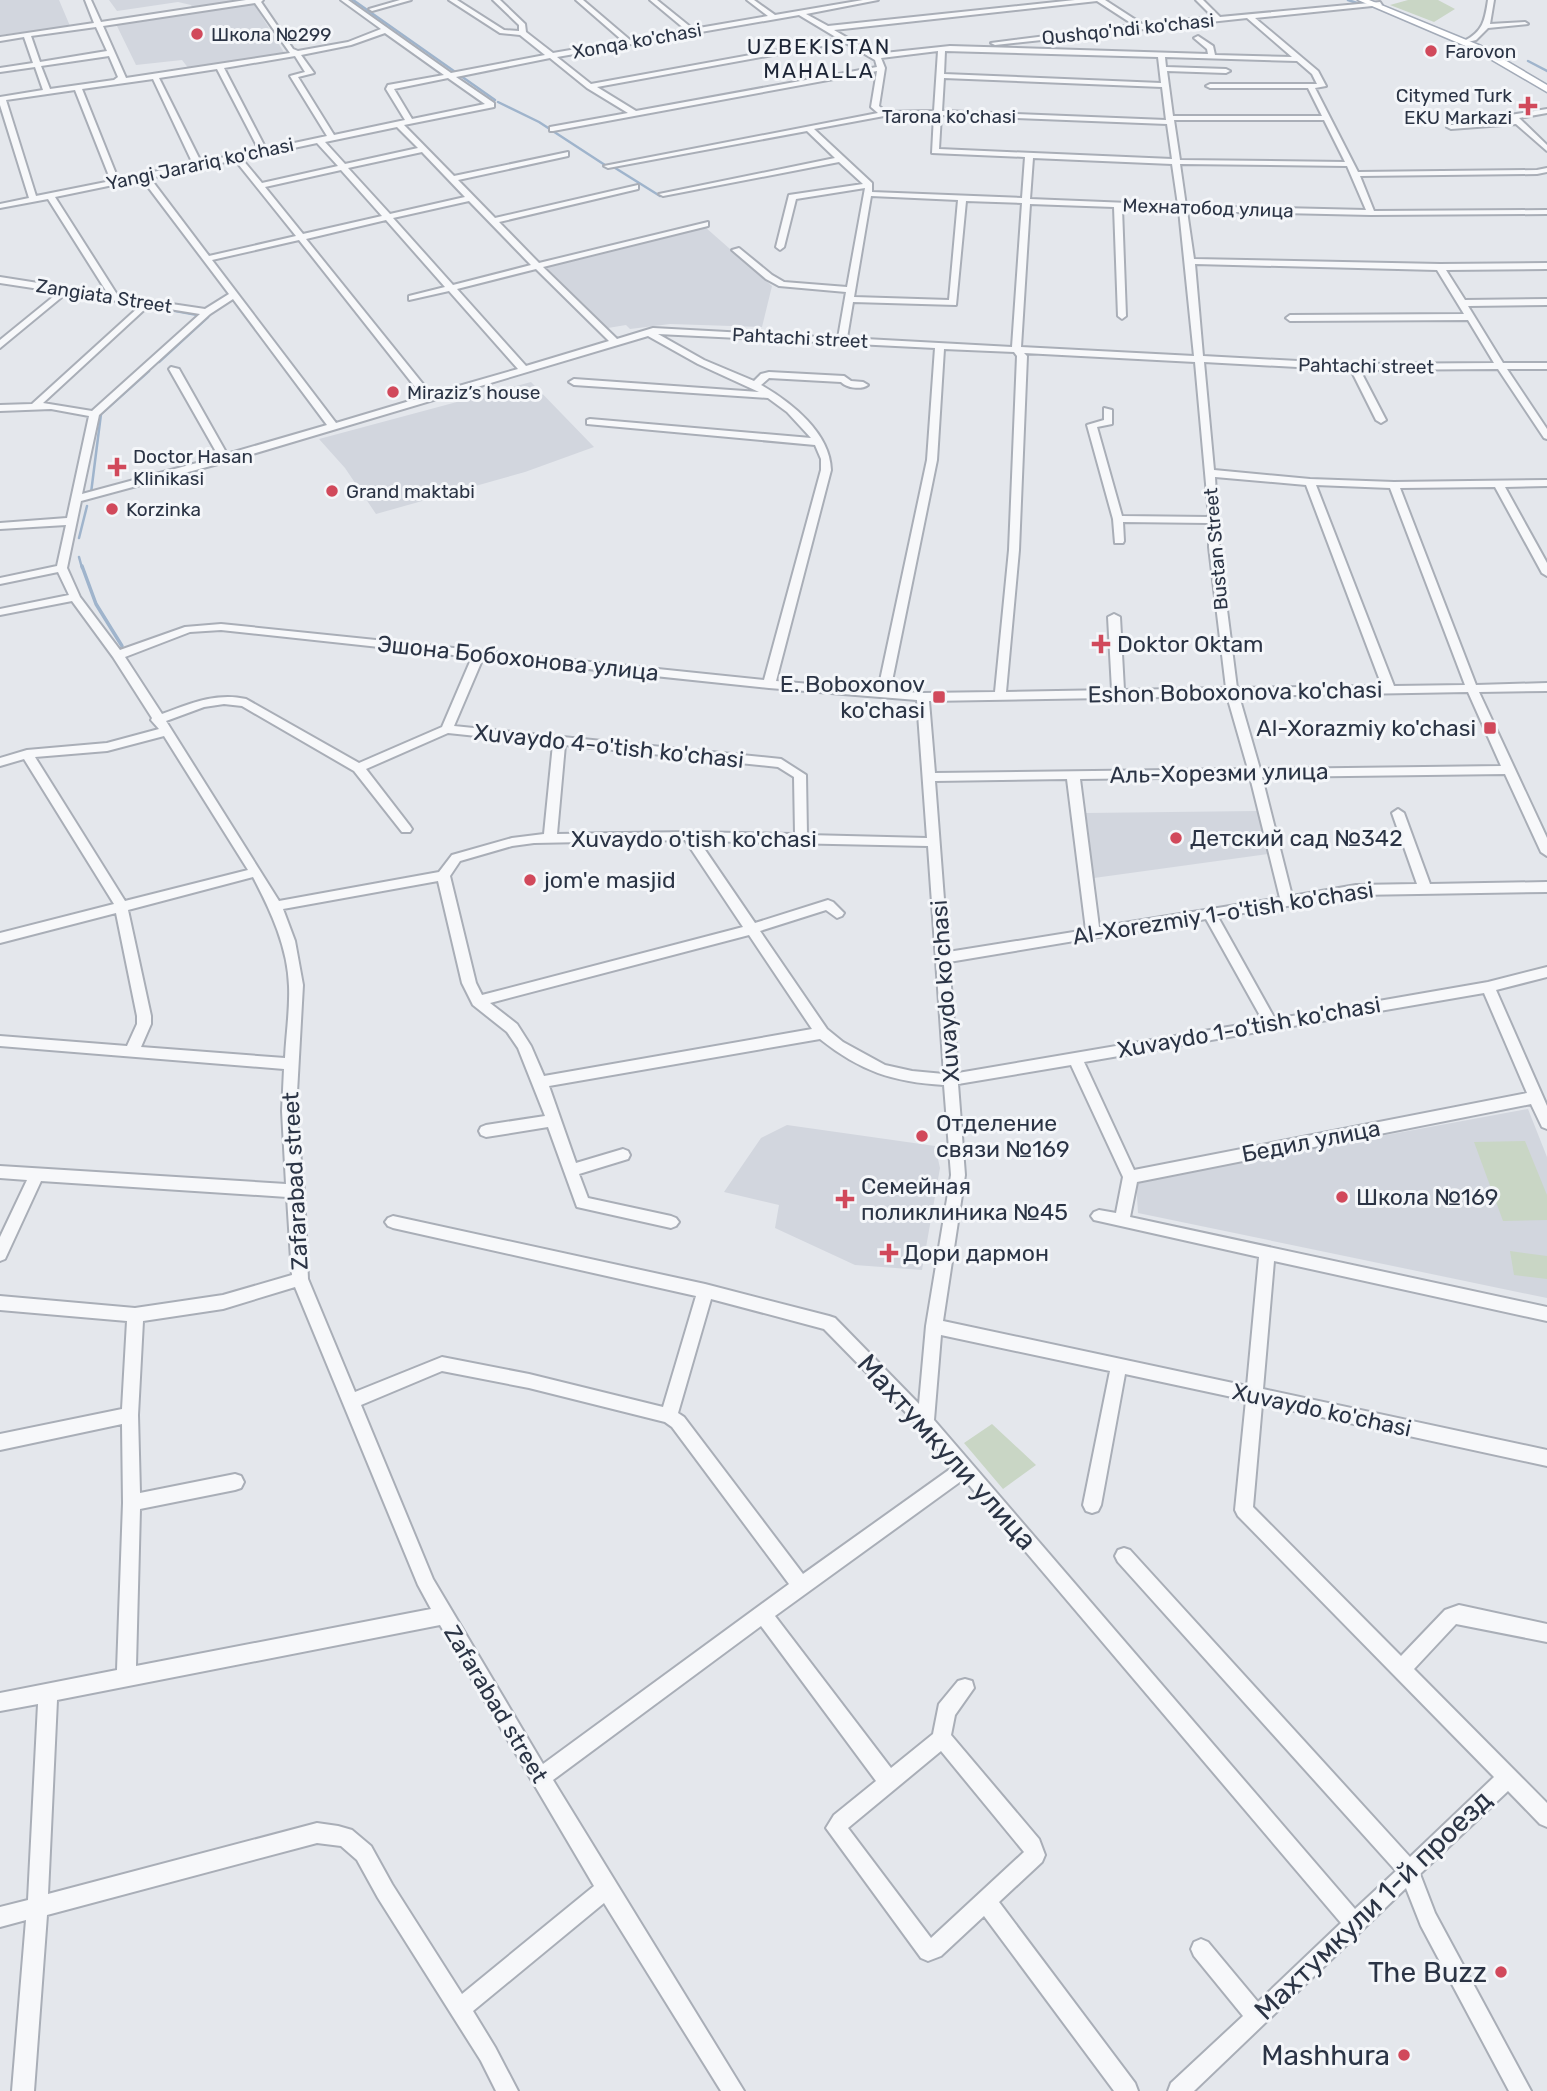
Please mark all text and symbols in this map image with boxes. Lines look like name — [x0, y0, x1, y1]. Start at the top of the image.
street label: Qushqo'ndi ko'chasi — [1041, 9, 1215, 49]
street label: Xonqa ko'chasi — [571, 18, 703, 64]
place label: Школа №299 — [211, 23, 332, 46]
marker: Школа №299 — [189, 26, 205, 42]
district label: UZBEKISTAN MAHALLA — [747, 34, 891, 83]
place label: Farovon — [1445, 40, 1516, 63]
marker: Farovon — [1423, 43, 1439, 59]
place label: Citymed Turk EKU Markazi — [1396, 84, 1512, 129]
marker: Citymed Turk EKU Markazi — [1518, 96, 1538, 116]
street label: Tarona ko'chasi — [882, 105, 1016, 128]
street label: Yangi Jarariq ko'chasi — [104, 133, 296, 195]
street label: Мехнатобод улица — [1122, 194, 1294, 222]
street label: Zangiata Street — [34, 274, 174, 318]
street label: Pahtachi street — [732, 323, 869, 353]
street label: Pahtachi street — [1298, 353, 1435, 379]
place label: Miraziz’s house — [407, 381, 540, 404]
marker: Miraziz’s house — [385, 384, 401, 400]
place label: Doctor Hasan Klinikasi — [133, 445, 253, 490]
marker: Doctor Hasan Klinikasi — [107, 457, 127, 477]
place label: Grand maktabi — [346, 480, 475, 503]
marker: Grand maktabi — [324, 483, 340, 499]
street label: Bustаn Street — [1199, 486, 1233, 611]
place label: Korzinka — [126, 498, 201, 521]
marker: Korzinka — [104, 501, 120, 517]
street label: Эшона Бобохонова улица — [376, 629, 660, 687]
place label: Doktor Oktam — [1117, 630, 1264, 658]
marker: Doktor Oktam — [1091, 634, 1111, 654]
place label: E. Boboxonov ko'chasi — [780, 670, 925, 724]
street label: Eshon Boboxonova ko'chasi — [1087, 675, 1383, 709]
marker: E. Boboxonov ko'chasi — [931, 689, 947, 705]
place label: Al-Xorazmiy ko'chasi — [1256, 714, 1476, 742]
street label: Xuvaydo 4-o'tish ko'chasi — [473, 718, 745, 774]
marker: Al-Xorazmiy ko'chasi — [1482, 720, 1498, 736]
street label: Аль-Хорезми улица — [1109, 757, 1329, 789]
place label: Детский сад №342 — [1190, 824, 1403, 852]
street label: Xuvaydo o'tish ko'chasi — [571, 825, 817, 853]
marker: Детский сад №342 — [1168, 830, 1184, 846]
place label: jom'e masjid — [543, 866, 676, 894]
marker: jom'e masjid — [522, 872, 538, 888]
street label: Al-Xorezmiy 1-o'tish ko'chasi — [1071, 875, 1375, 951]
street label: Xuvaydo ko'chasi — [925, 899, 965, 1083]
street label: Xuvaydo 1-o'tish ko'chasi — [1115, 990, 1383, 1064]
street label: Zafarabad street — [276, 1091, 314, 1271]
place label: Отделение связи №169 — [936, 1109, 1070, 1163]
street label: Бедил улица — [1239, 1114, 1383, 1168]
marker: Отделение связи №169 — [914, 1128, 930, 1144]
place label: Семейная поликлиника №45 — [861, 1172, 1068, 1226]
place label: Школа №169 — [1356, 1183, 1498, 1211]
marker: Семейная поликлиника №45 — [835, 1189, 855, 1209]
marker: Школа №169 — [1334, 1189, 1350, 1205]
place label: Дори дармон — [903, 1239, 1049, 1267]
marker: Дори дармон — [881, 1245, 897, 1261]
street label: Махтумкули улица — [851, 1347, 1043, 1557]
street label: Xuvaydo ko'chasi — [1230, 1377, 1414, 1443]
street label: Zafarabad street — [438, 1620, 554, 1788]
street label: Махтумкули 1-й проезд — [1248, 1783, 1498, 2027]
place label: The Buzz — [1368, 1956, 1487, 1989]
marker: The Buzz — [1493, 1964, 1509, 1980]
place label: Mashhura — [1261, 2039, 1390, 2072]
marker: Mashhura — [1396, 2047, 1412, 2063]

